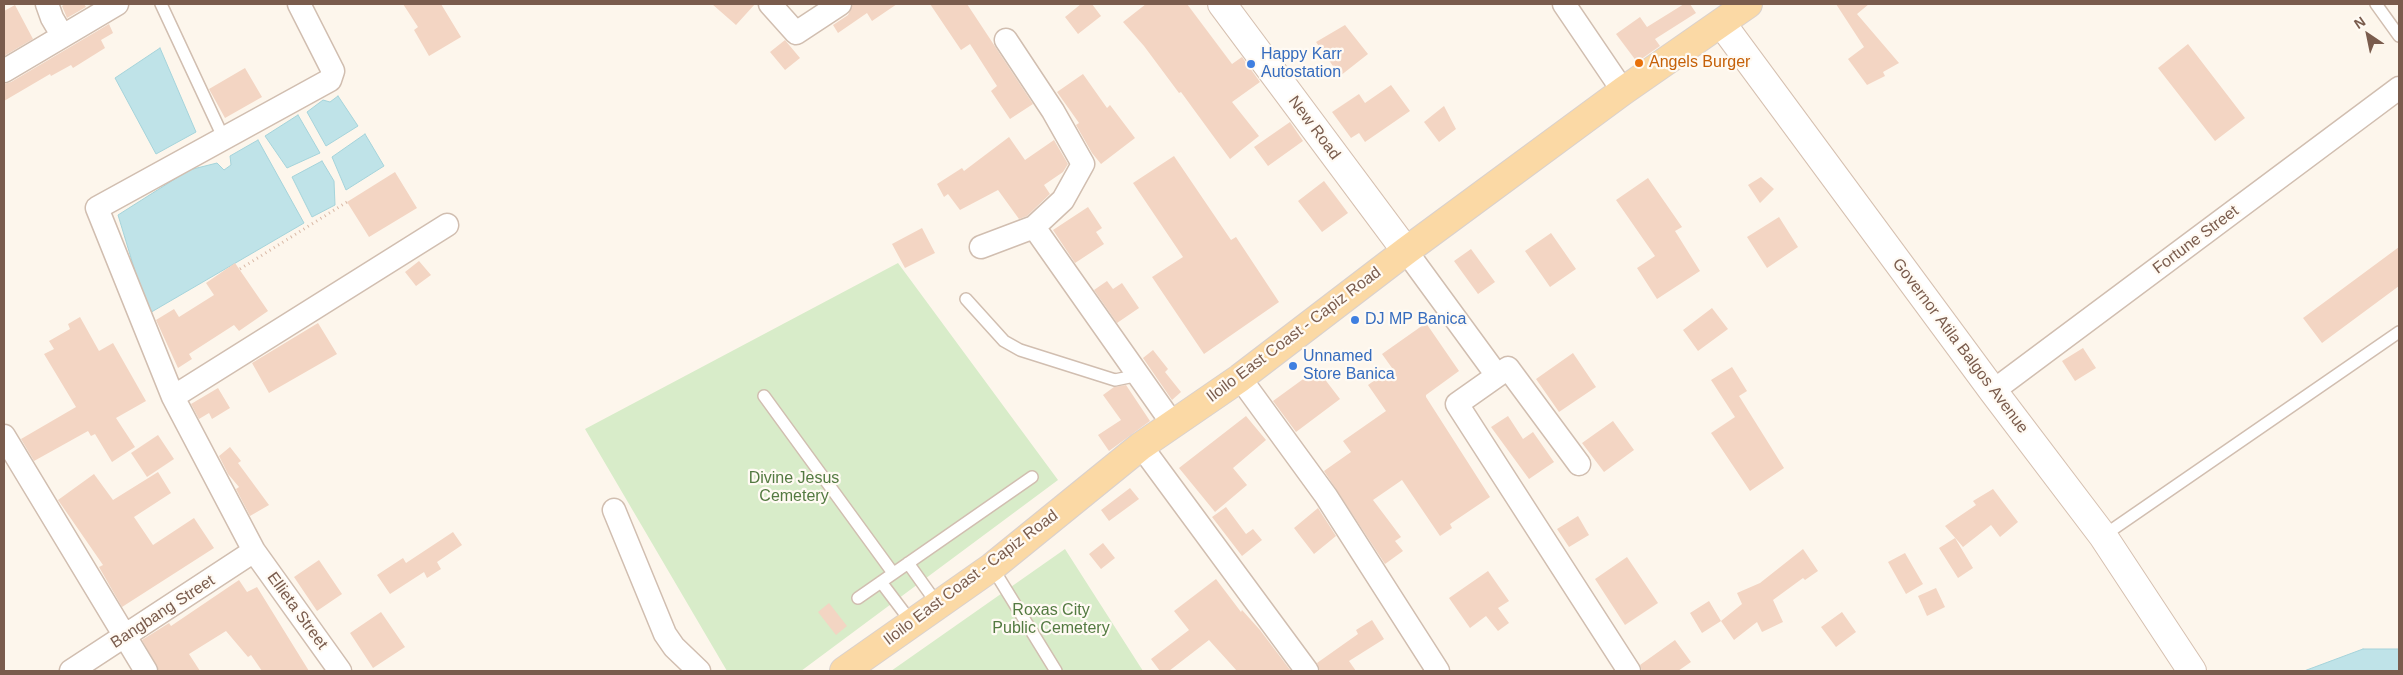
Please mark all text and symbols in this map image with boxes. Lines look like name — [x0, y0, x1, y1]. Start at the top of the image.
north arrow — [2343, 10, 2393, 60]
text: N — [2351, 13, 2368, 32]
place label: Happy Karr Autostation — [1261, 45, 1342, 83]
place label: Angels Burger — [1649, 53, 1750, 73]
marker: Angels Burger — [1633, 57, 1645, 69]
marker: Happy Karr Autostation — [1245, 58, 1257, 70]
street label: New Road — [1284, 92, 1344, 164]
street label: Fortune Street — [2149, 202, 2243, 278]
street label: Governor Atila Balgos Avenue — [1888, 255, 2032, 437]
street label: Iloilo East Coast - Capiz Road — [1203, 263, 1385, 407]
place label: DJ MP Banica — [1365, 310, 1466, 330]
marker: DJ MP Banica — [1349, 314, 1361, 326]
place label: Unnamed Store Banica — [1303, 347, 1395, 385]
marker: Unnamed Store Banica — [1287, 360, 1299, 372]
park label: Divine Jesus Cemetery — [749, 469, 839, 507]
street label: Iloilo East Coast - Capiz Road — [880, 506, 1062, 650]
street label: Ellieta Street — [263, 569, 331, 653]
street label: Bangbang Street — [107, 571, 219, 653]
park label: Roxas City Public Cemetery — [992, 601, 1110, 639]

